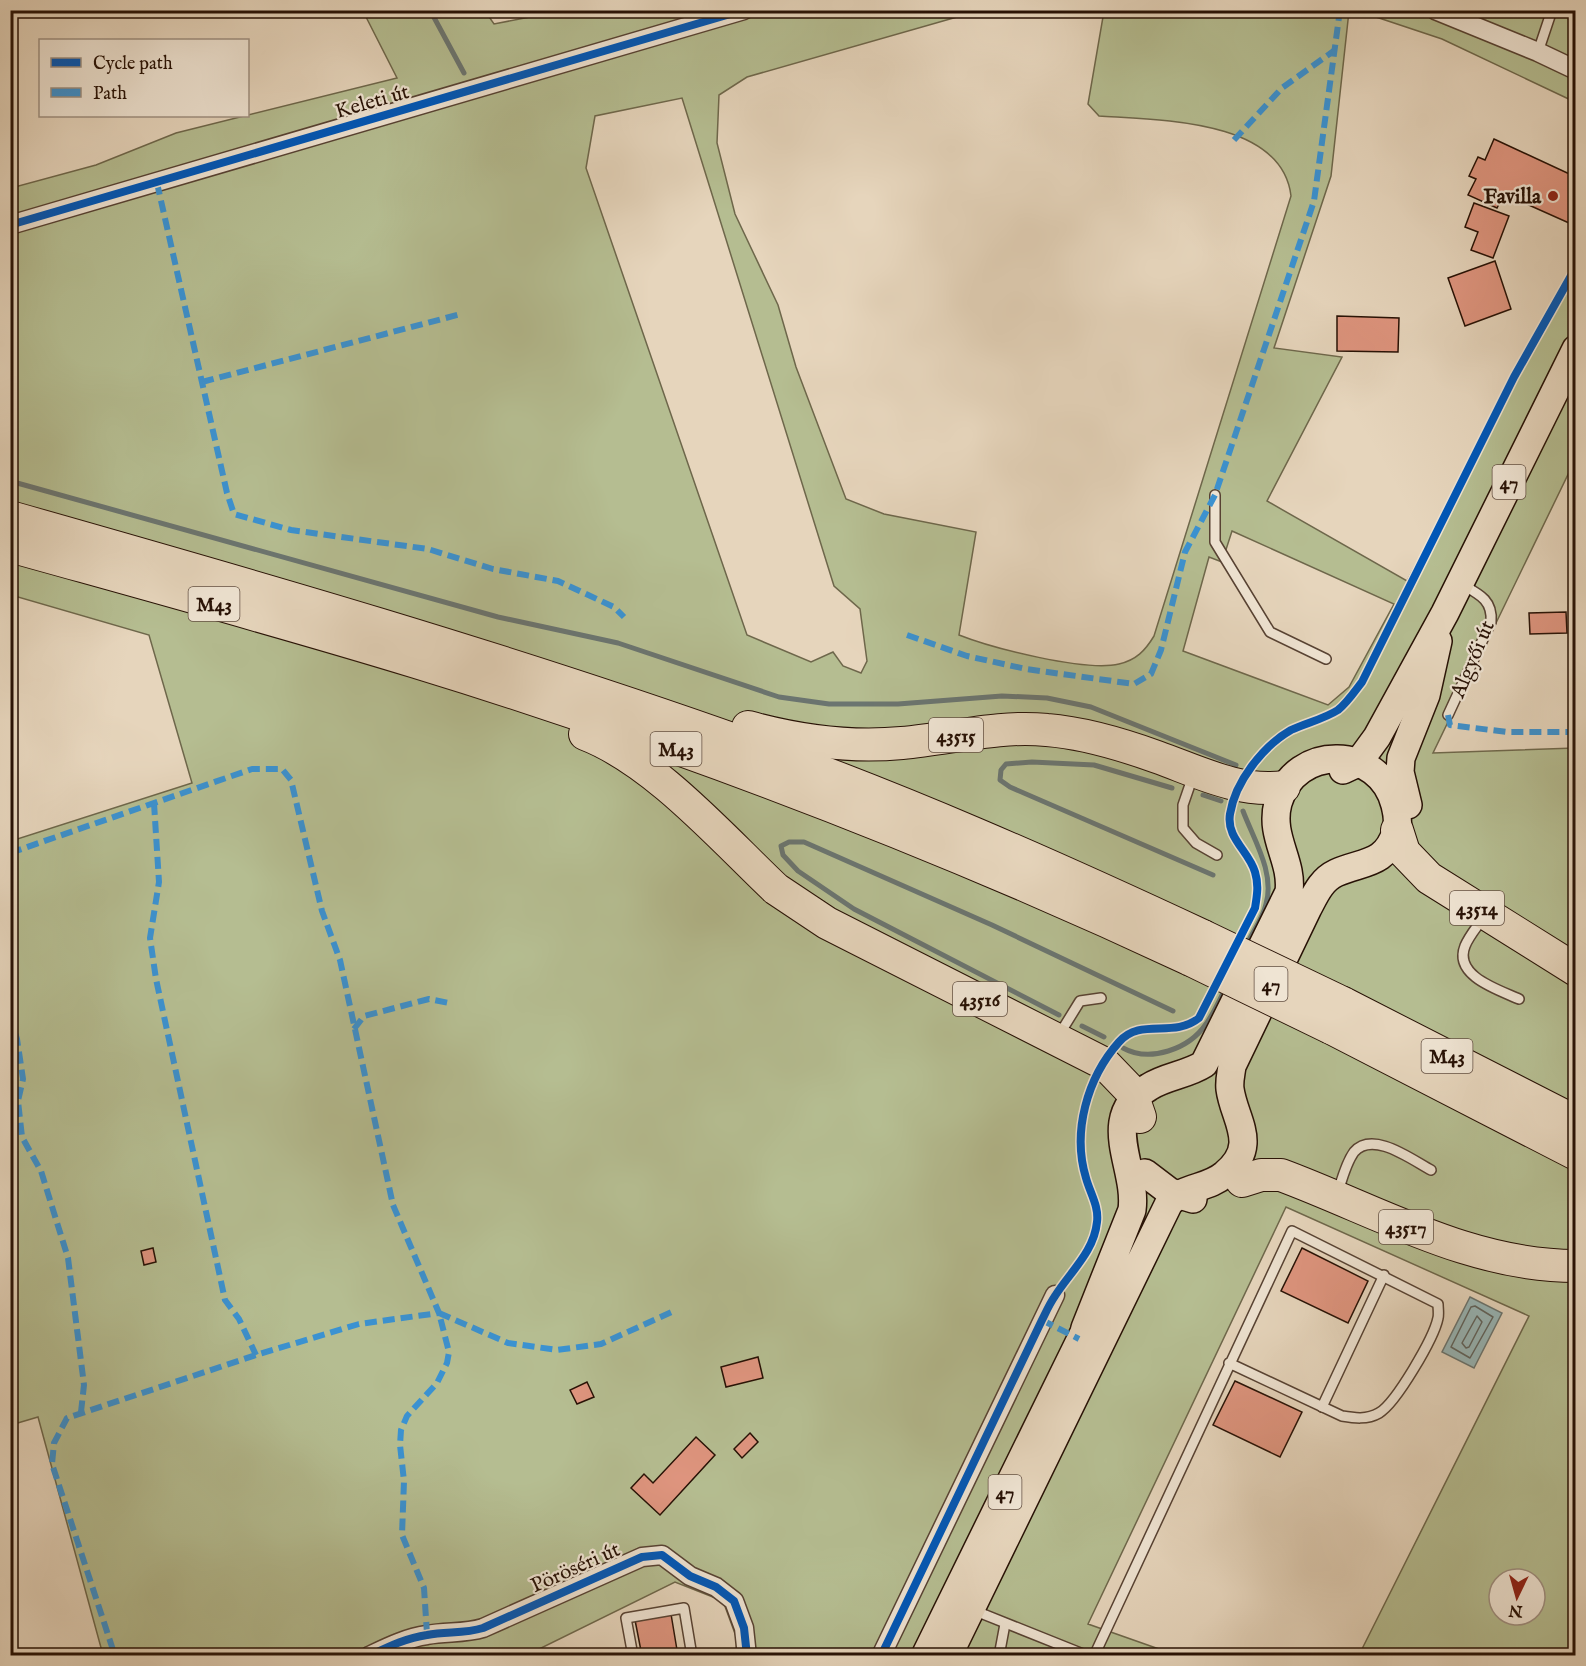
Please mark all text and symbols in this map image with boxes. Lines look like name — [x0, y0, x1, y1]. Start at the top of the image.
legend — [39, 39, 249, 117]
text: Cycle path — [93, 53, 173, 76]
street label: Keleti út — [332, 79, 412, 126]
text: Path — [93, 83, 127, 106]
place label: Favilla — [1484, 184, 1542, 211]
marker: Favilla — [1546, 189, 1560, 203]
road number: 47 — [1492, 465, 1526, 499]
road number: M43 — [188, 587, 240, 621]
street label: Algyői út — [1445, 617, 1502, 703]
road number: 43515 — [929, 718, 983, 752]
road number: M43 — [650, 732, 702, 766]
road number: 43514 — [1450, 891, 1504, 925]
road number: 47 — [1254, 967, 1288, 1001]
road number: 43516 — [953, 982, 1007, 1016]
road number: M43 — [1422, 1039, 1472, 1073]
road number: 43517 — [1379, 1210, 1433, 1244]
road number: 47 — [988, 1475, 1022, 1509]
street label: Pöröséri út — [527, 1537, 625, 1600]
north arrow — [1487, 1567, 1547, 1627]
text: N — [1508, 1599, 1525, 1621]

